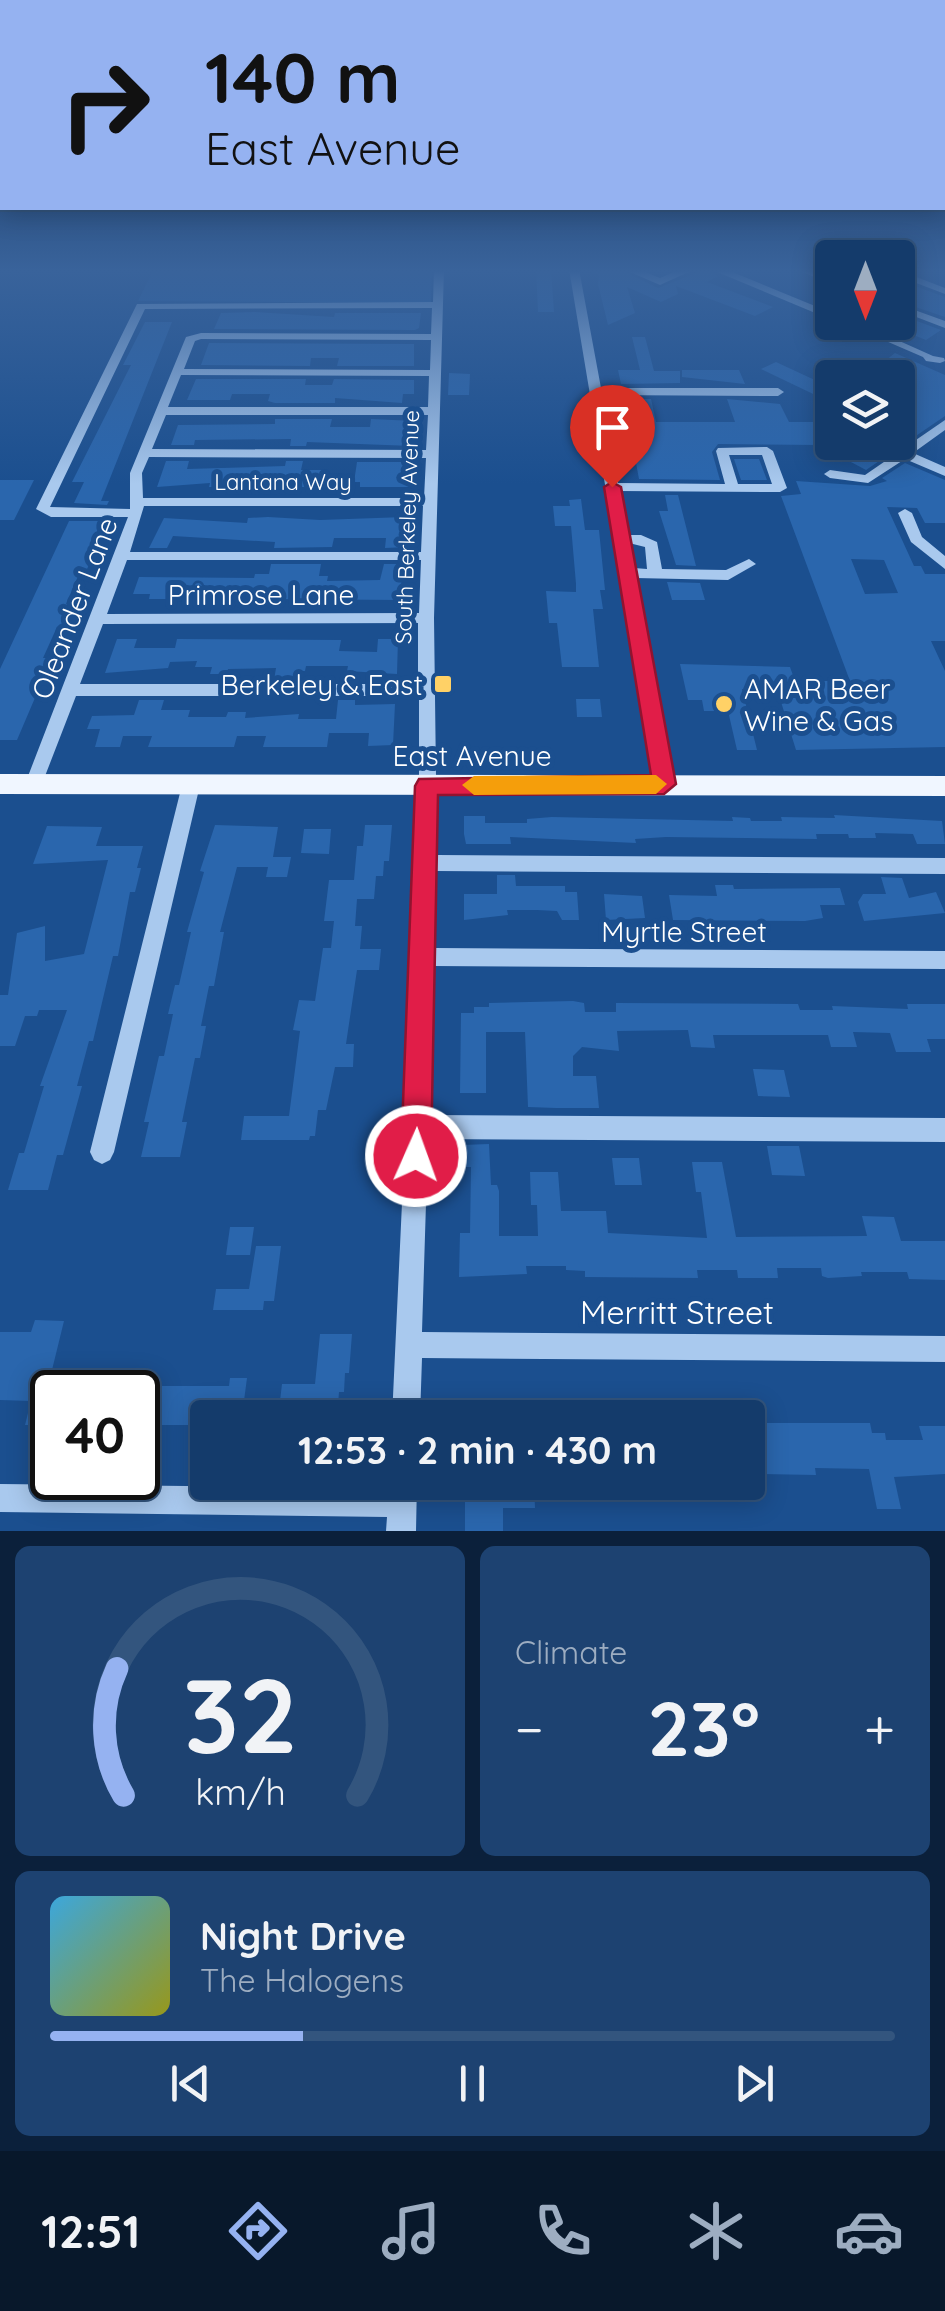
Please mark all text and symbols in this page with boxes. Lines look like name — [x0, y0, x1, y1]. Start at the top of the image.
text: 140 m — [205, 33, 401, 121]
icon: right — [40, 40, 170, 170]
text: East Avenue — [205, 120, 460, 176]
north arrow — [815, 240, 915, 340]
map controls — [815, 240, 915, 460]
button: layers — [815, 360, 915, 460]
pin — [570, 385, 655, 488]
icon: arrive — [585, 400, 640, 455]
street label: South Berkeley Avenue — [389, 410, 425, 644]
street label: Lantana Way — [214, 468, 352, 496]
street label: Oleander Lane — [23, 512, 125, 704]
street label: Primrose Lane — [168, 577, 354, 612]
place label: Berkeley & East — [220, 667, 423, 702]
place label: AMAR Beer Wine & Gas — [744, 671, 893, 738]
marker: Berkeley & East — [432, 673, 454, 695]
marker: AMAR Beer Wine & Gas — [713, 693, 735, 715]
street label: East Avenue — [393, 738, 551, 773]
street label: Myrtle Street — [601, 914, 767, 949]
position arrow — [364, 1104, 468, 1208]
street label: Merritt Street — [580, 1292, 774, 1332]
speed limit sign: 40 — [30, 1370, 160, 1500]
text: 12:53 · 2 min · 430 m — [298, 1426, 657, 1474]
text: Climate — [515, 1632, 627, 1672]
text: 32 — [182, 1649, 298, 1779]
text: 23° — [648, 1681, 760, 1775]
text: − — [515, 1694, 544, 1763]
text: + — [864, 1694, 895, 1763]
text: km/h — [195, 1769, 285, 1814]
text: Night Drive — [200, 1912, 406, 1960]
text: The Halogens — [200, 1960, 404, 2000]
icon: previous — [163, 2056, 218, 2111]
icon: pause — [445, 2056, 500, 2111]
icon: next — [727, 2056, 782, 2111]
icon: directions — [223, 2196, 293, 2266]
icon: music — [376, 2196, 446, 2266]
icon: phone — [528, 2196, 598, 2266]
icon: climate — [681, 2196, 751, 2266]
icon: car — [834, 2196, 904, 2266]
text: 12:51 — [41, 2203, 140, 2259]

